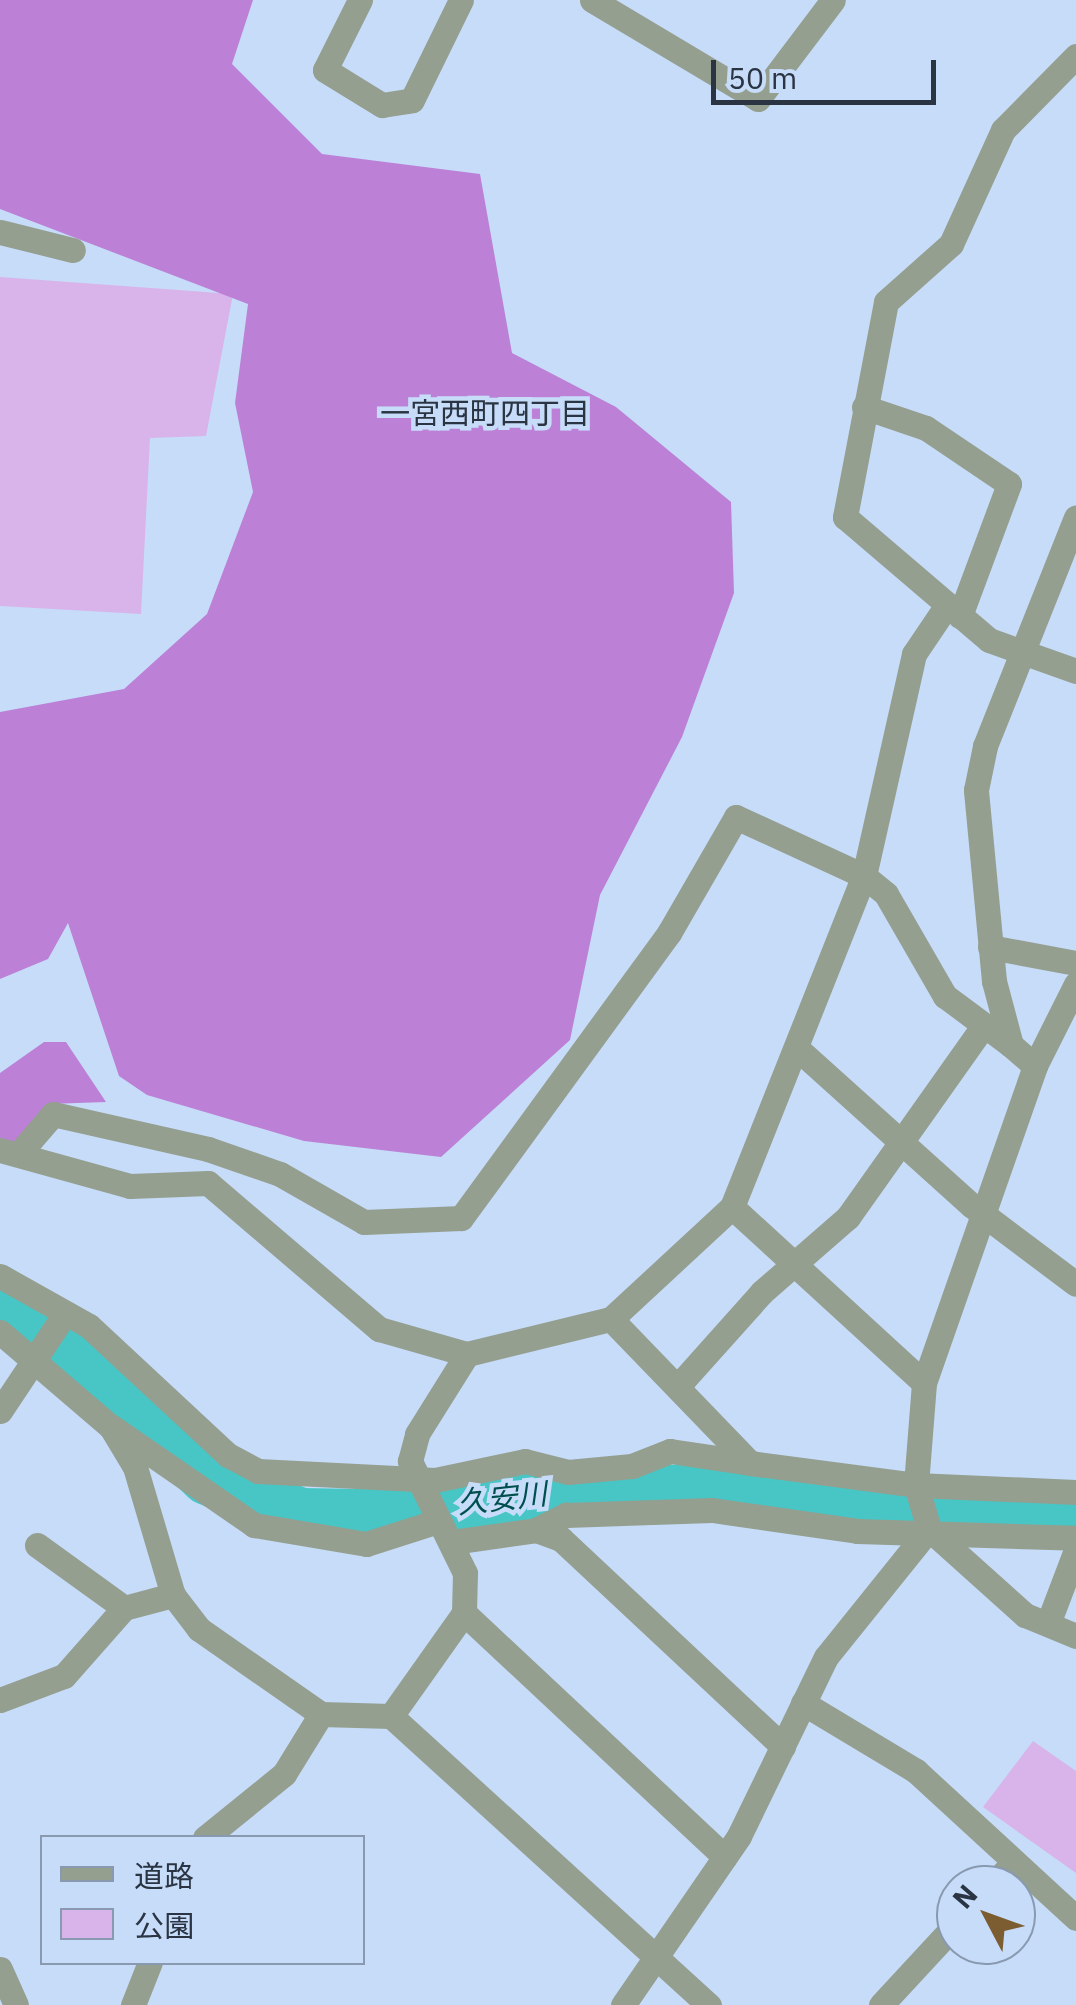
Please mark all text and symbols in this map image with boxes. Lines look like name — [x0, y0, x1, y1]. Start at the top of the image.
scale bar — [716, 40, 941, 102]
text: 50 m — [728, 58, 797, 97]
district label: 一宮西町四丁目 — [380, 395, 590, 431]
water label: 久安川 — [455, 1475, 549, 1521]
legend — [40, 1835, 365, 1965]
text: 道路 — [134, 1856, 194, 1895]
north arrow — [936, 1865, 1036, 1965]
text: N — [944, 1877, 985, 1916]
text: 公園 — [134, 1906, 194, 1945]

